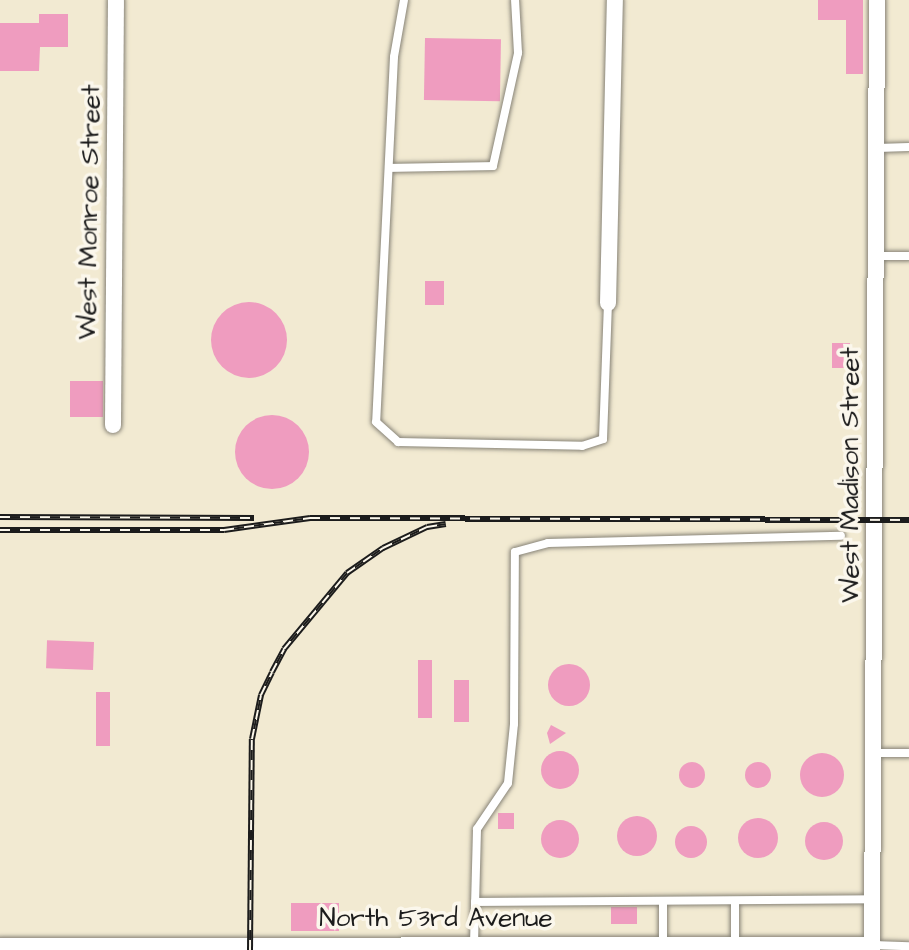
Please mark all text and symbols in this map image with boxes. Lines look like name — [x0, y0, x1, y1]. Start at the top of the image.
street label: West Monroe Street — [72, 84, 108, 340]
street label: West Madison Street — [835, 347, 867, 603]
street label: North 53rd Avenue — [319, 903, 553, 935]

